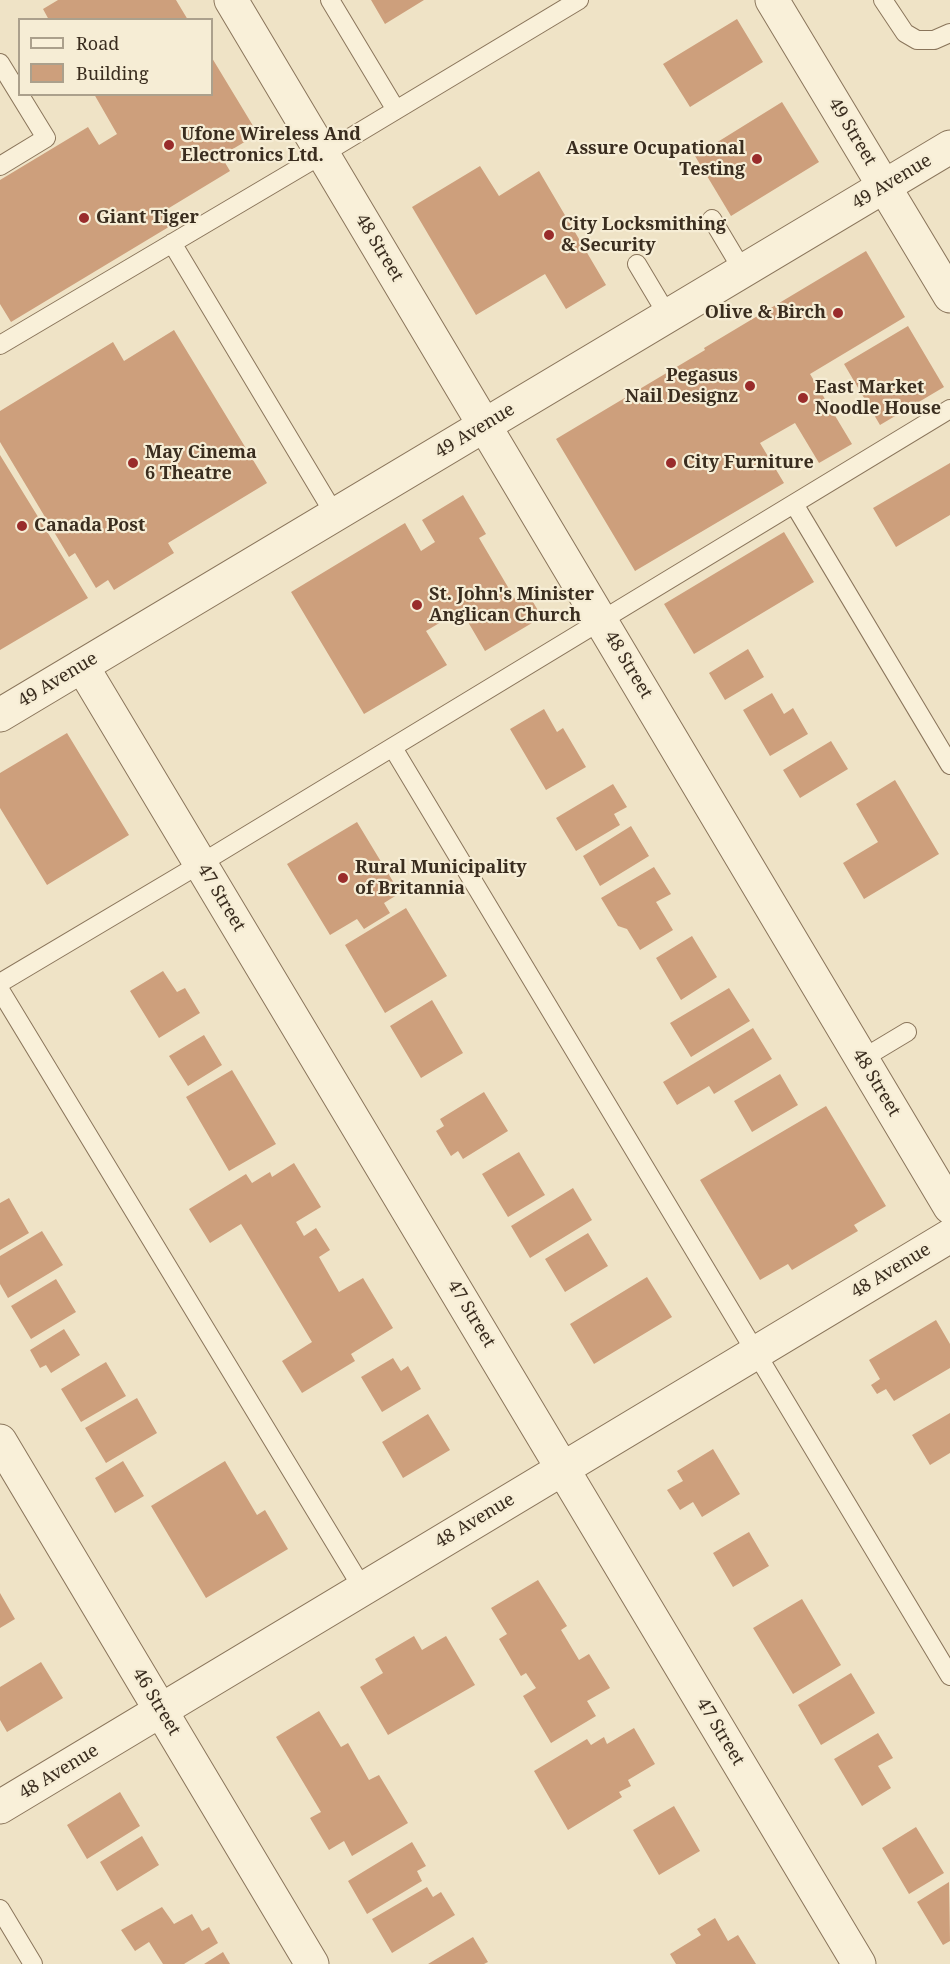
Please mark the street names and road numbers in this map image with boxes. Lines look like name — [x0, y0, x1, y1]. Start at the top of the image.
street label: 49 Street — [823, 94, 881, 170]
street label: 49 Avenue — [848, 150, 936, 214]
street label: 48 Street — [350, 210, 408, 286]
street label: 49 Avenue — [431, 399, 519, 463]
street label: 48 Street — [599, 627, 657, 703]
street label: 49 Avenue — [14, 648, 102, 712]
street label: 47 Street — [192, 860, 250, 936]
street label: 48 Street — [847, 1045, 905, 1121]
street label: 48 Avenue — [847, 1239, 935, 1303]
street label: 47 Street — [442, 1276, 500, 1352]
street label: 48 Avenue — [431, 1489, 519, 1553]
street label: 46 Street — [127, 1664, 185, 1740]
street label: 47 Street — [691, 1694, 749, 1770]
street label: 48 Avenue — [15, 1740, 103, 1804]

